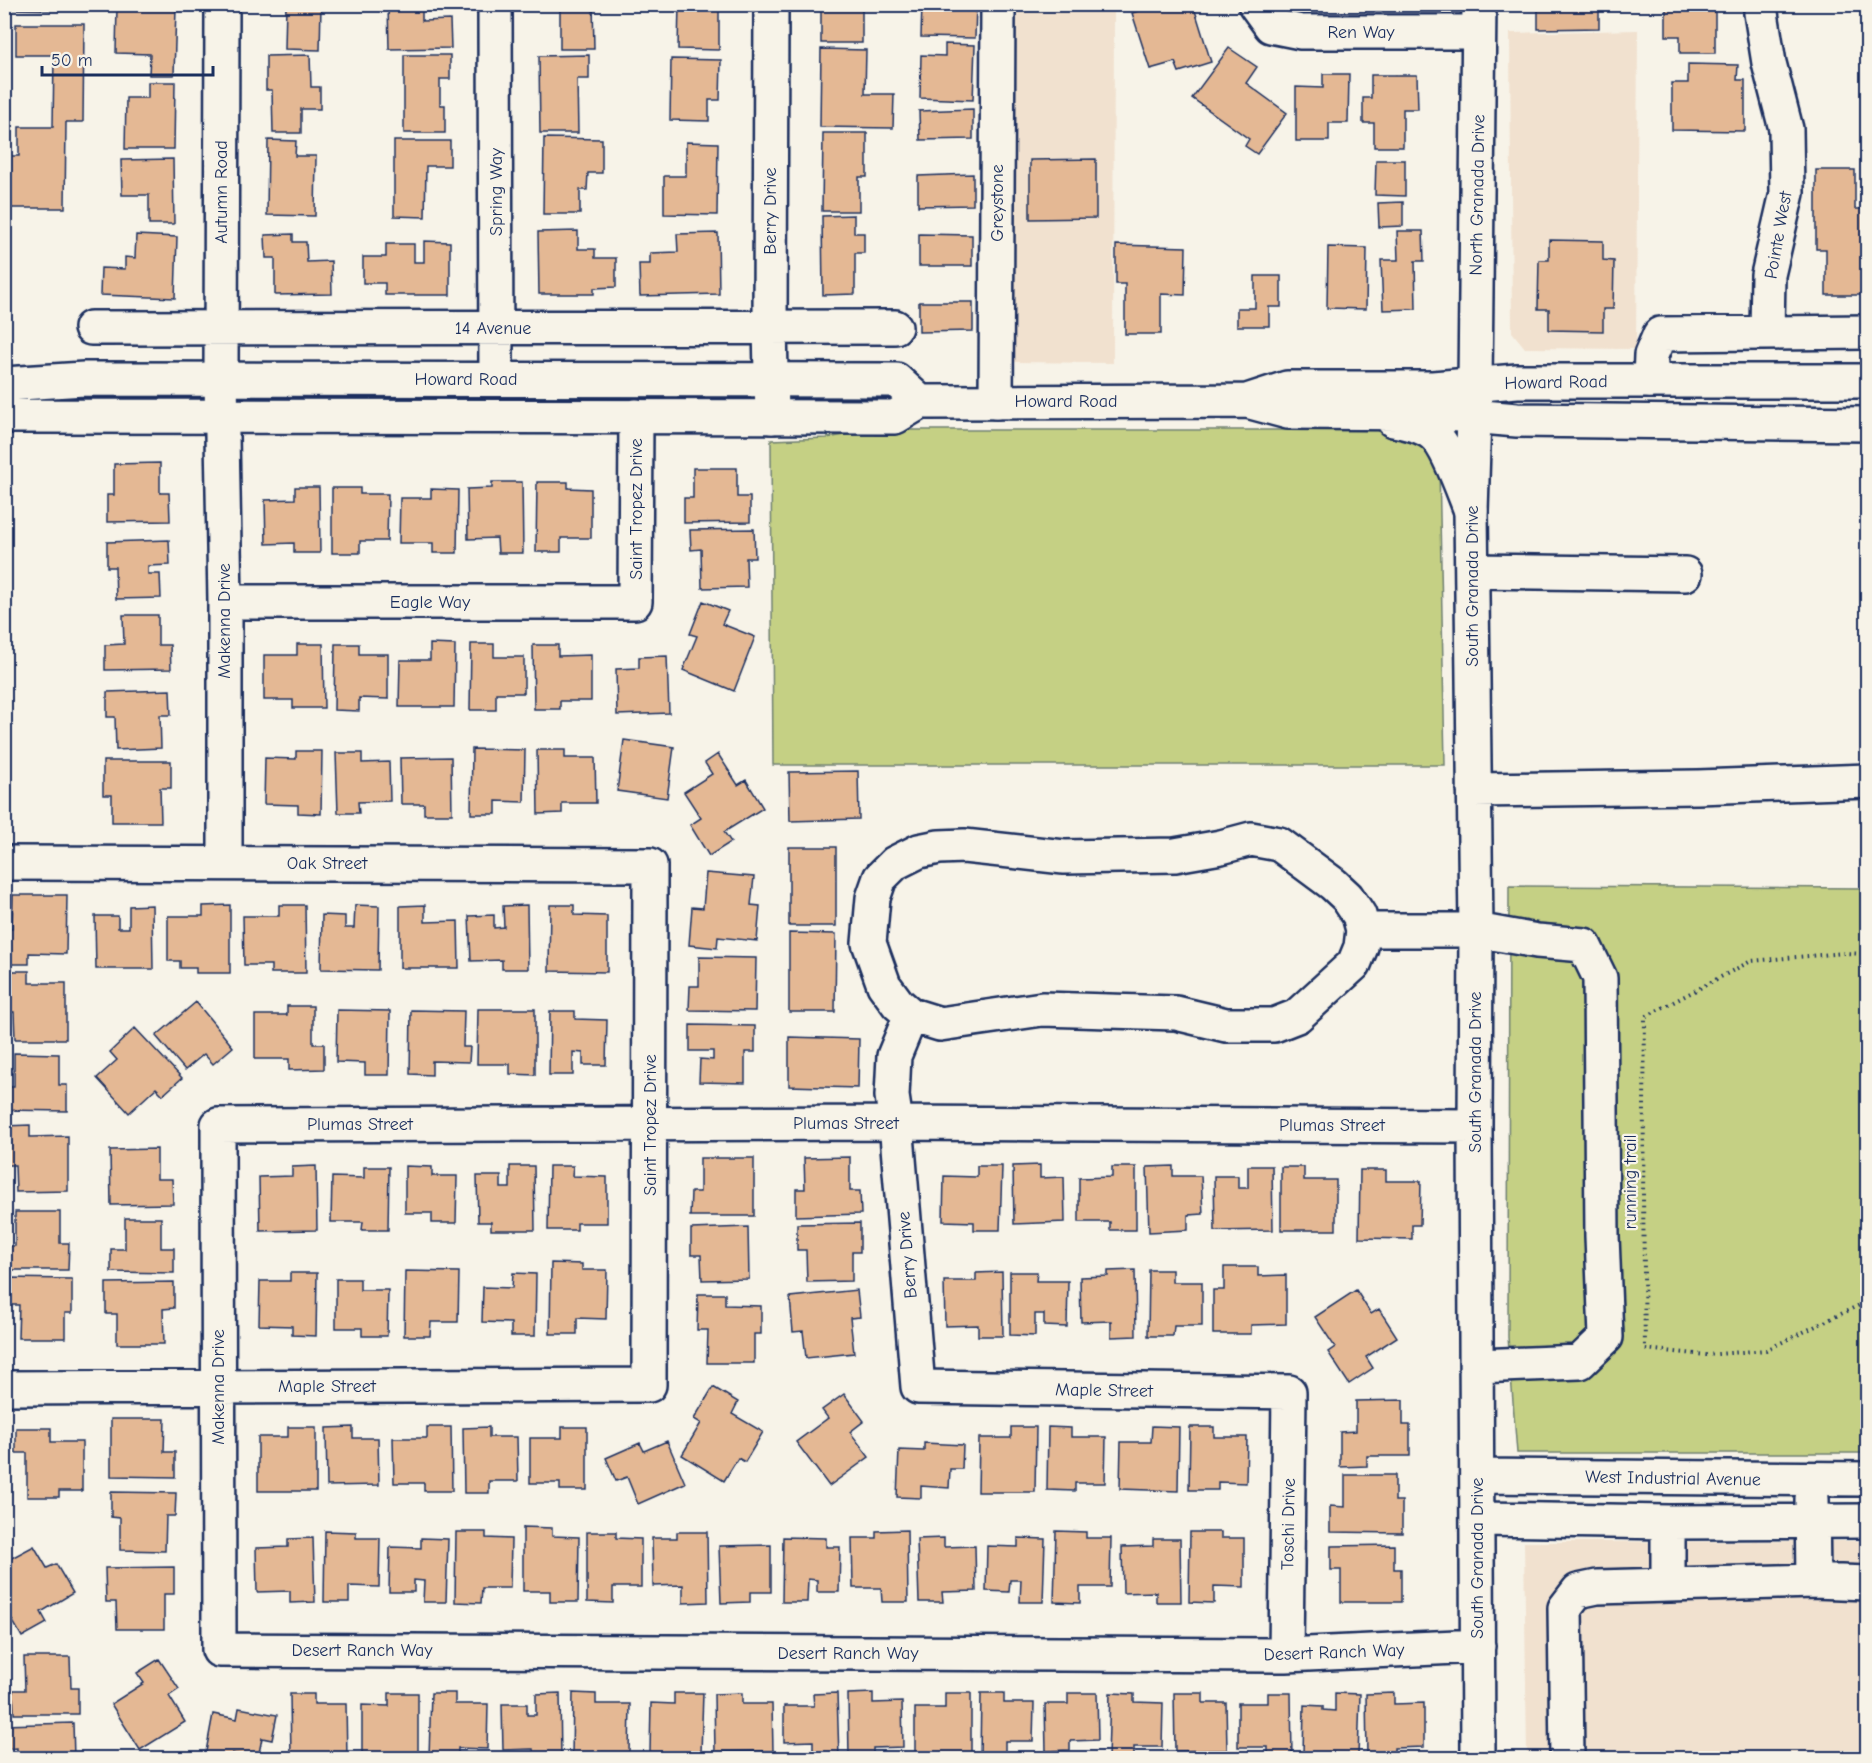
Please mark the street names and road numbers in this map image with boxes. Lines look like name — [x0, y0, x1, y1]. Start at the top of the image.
street label: Ren Way — [1327, 22, 1396, 43]
street label: North Granada Drive — [1466, 114, 1489, 276]
street label: Autumn Road — [211, 140, 232, 244]
street label: Spring Way — [486, 147, 507, 236]
street label: Greystone — [987, 164, 1008, 242]
street label: Berry Drive — [760, 167, 781, 255]
street label: Pointe West — [1760, 189, 1797, 281]
street label: 14 Avenue — [455, 318, 531, 339]
street label: Howard Road — [414, 369, 518, 390]
street label: Howard Road — [1504, 371, 1608, 394]
street label: Howard Road — [1014, 391, 1118, 412]
street label: Saint Tropez Drive — [626, 438, 647, 580]
street label: South Granada Drive — [1462, 505, 1483, 667]
street label: Makenna Drive — [214, 563, 235, 679]
street label: Eagle Way — [390, 592, 471, 613]
street label: Oak Street — [287, 853, 368, 874]
street label: South Granada Drive — [1465, 991, 1486, 1153]
street label: Saint Tropez Drive — [640, 1054, 661, 1196]
street label: Plumas Street — [793, 1113, 900, 1134]
street label: Plumas Street — [307, 1114, 414, 1135]
street label: Plumas Street — [1279, 1115, 1386, 1136]
street label: running trail — [1620, 1134, 1641, 1230]
street label: Berry Drive — [893, 1211, 922, 1299]
street label: Makenna Drive — [208, 1329, 229, 1445]
street label: Maple Street — [278, 1376, 377, 1397]
street label: Maple Street — [1055, 1379, 1154, 1402]
street label: West Industrial Avenue — [1585, 1466, 1761, 1491]
street label: South Granada Drive — [1467, 1477, 1488, 1639]
street label: Toschi Drive — [1277, 1478, 1300, 1570]
street label: Desert Ranch Way — [292, 1640, 433, 1661]
street label: Desert Ranch Way — [1263, 1640, 1406, 1665]
street label: Desert Ranch Way — [778, 1643, 919, 1664]

